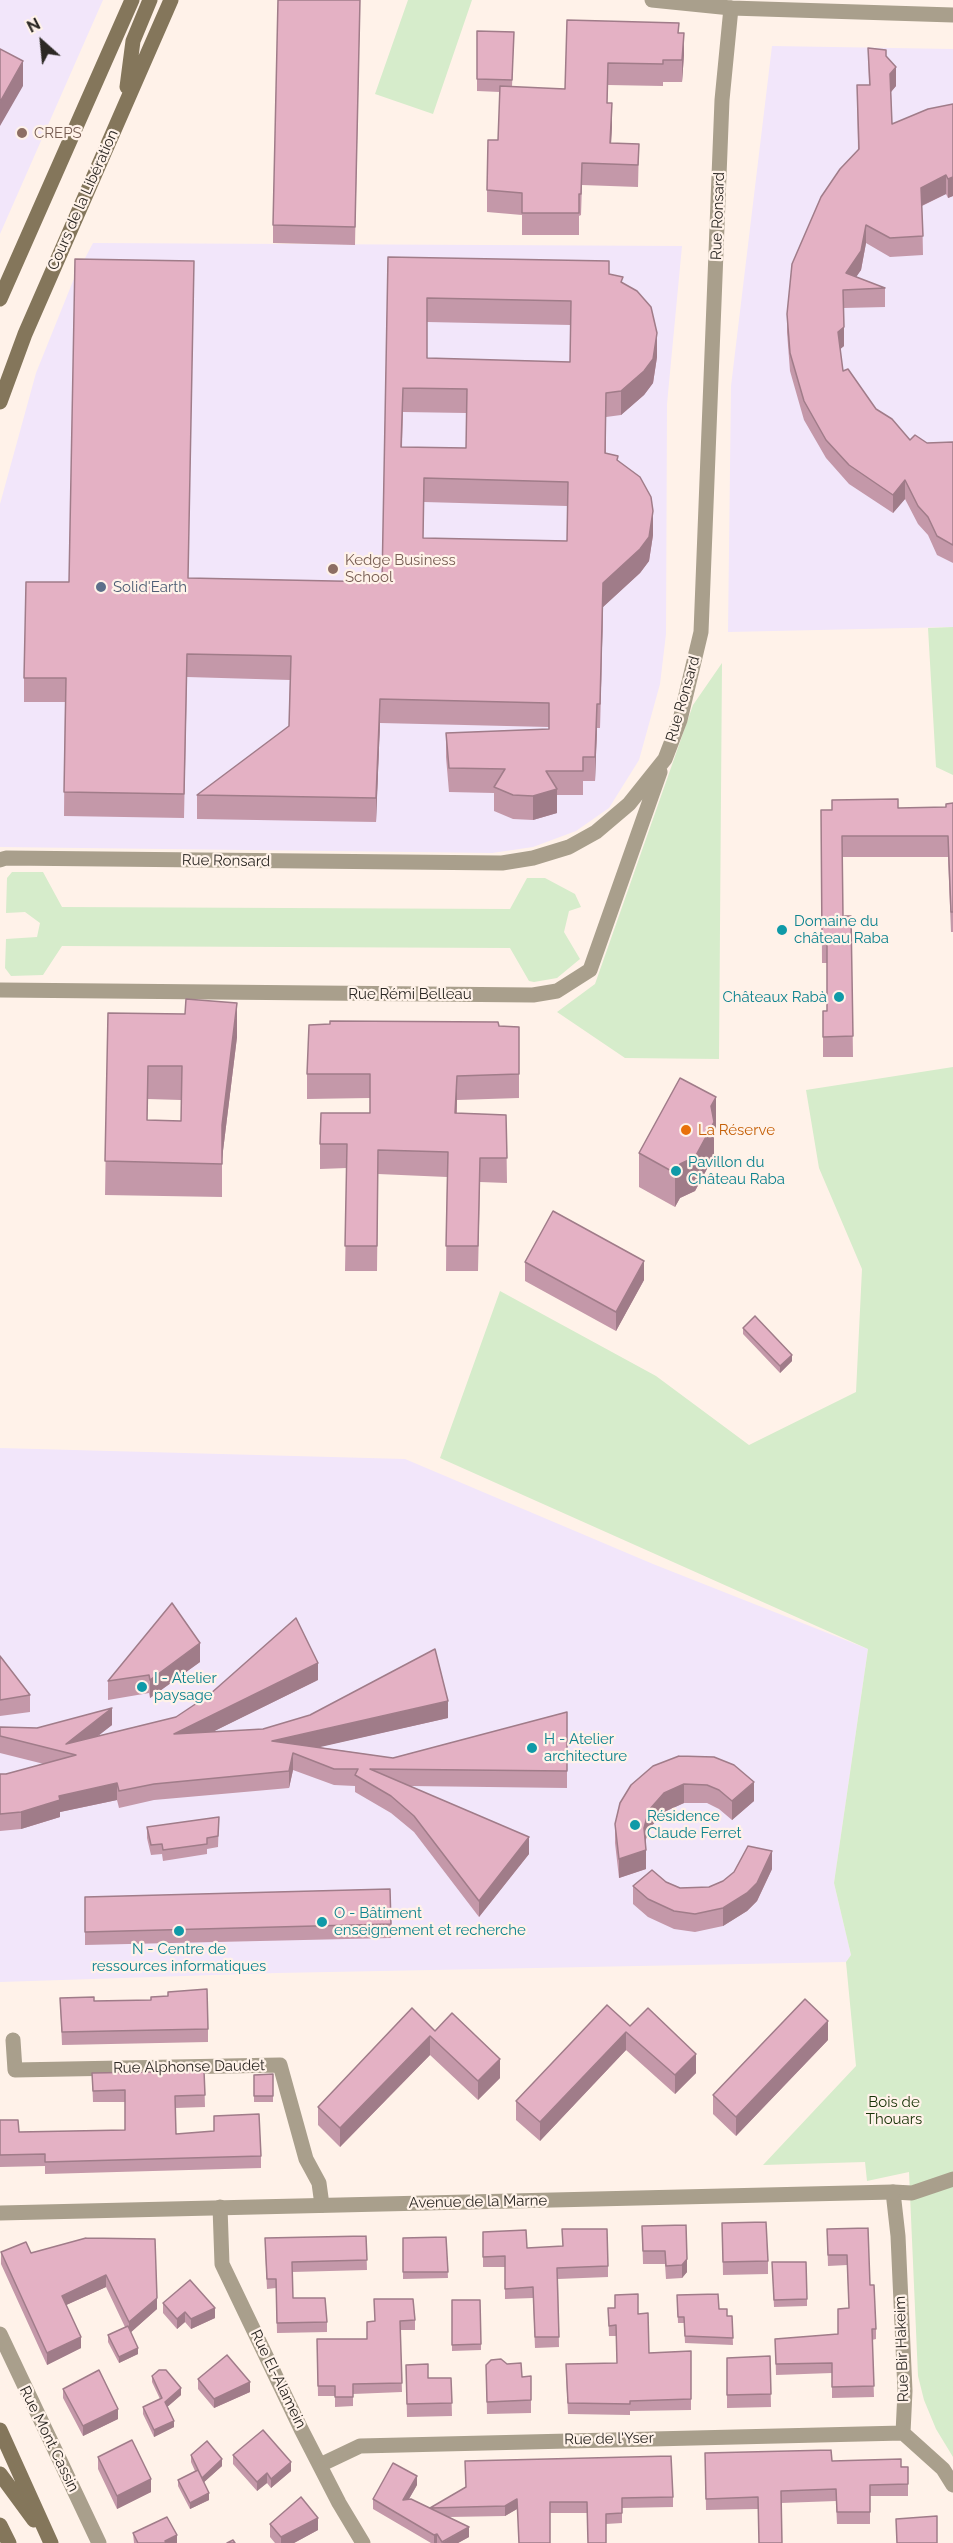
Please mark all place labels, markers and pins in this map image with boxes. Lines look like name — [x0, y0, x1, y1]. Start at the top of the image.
place label: CREPS — [34, 124, 82, 142]
marker: CREPS — [15, 126, 29, 140]
place label: Kedge Business School — [345, 551, 456, 586]
marker: Kedge Business School — [326, 562, 340, 576]
place label: Solid'Earth — [113, 578, 187, 596]
marker: Solid'Earth — [94, 580, 108, 594]
place label: Domaine du château Raba — [794, 912, 889, 947]
marker: Domaine du château Raba — [775, 923, 789, 937]
place label: Châteaux Rabà — [722, 988, 827, 1006]
marker: Châteaux Rabà — [832, 990, 846, 1004]
place label: La Réserve — [698, 1121, 775, 1139]
marker: La Réserve — [679, 1123, 693, 1137]
place label: Pavillon du Château Raba — [688, 1153, 785, 1188]
marker: Pavillon du Château Raba — [669, 1164, 683, 1178]
place label: I - Atelier paysage — [154, 1669, 217, 1704]
marker: I - Atelier paysage — [135, 1680, 149, 1694]
place label: H - Atelier architecture — [544, 1730, 627, 1765]
marker: H - Atelier architecture — [525, 1741, 539, 1755]
place label: Résidence Claude Ferret — [647, 1807, 742, 1842]
marker: Résidence Claude Ferret — [628, 1818, 642, 1832]
place label: O - Bâtiment enseignement et recherche — [334, 1904, 526, 1939]
marker: O - Bâtiment enseignement et recherche — [315, 1915, 329, 1929]
marker: N - Centre de ressources informatiques — [172, 1924, 186, 1938]
place label: N - Centre de ressources informatiques — [92, 1940, 266, 1975]

